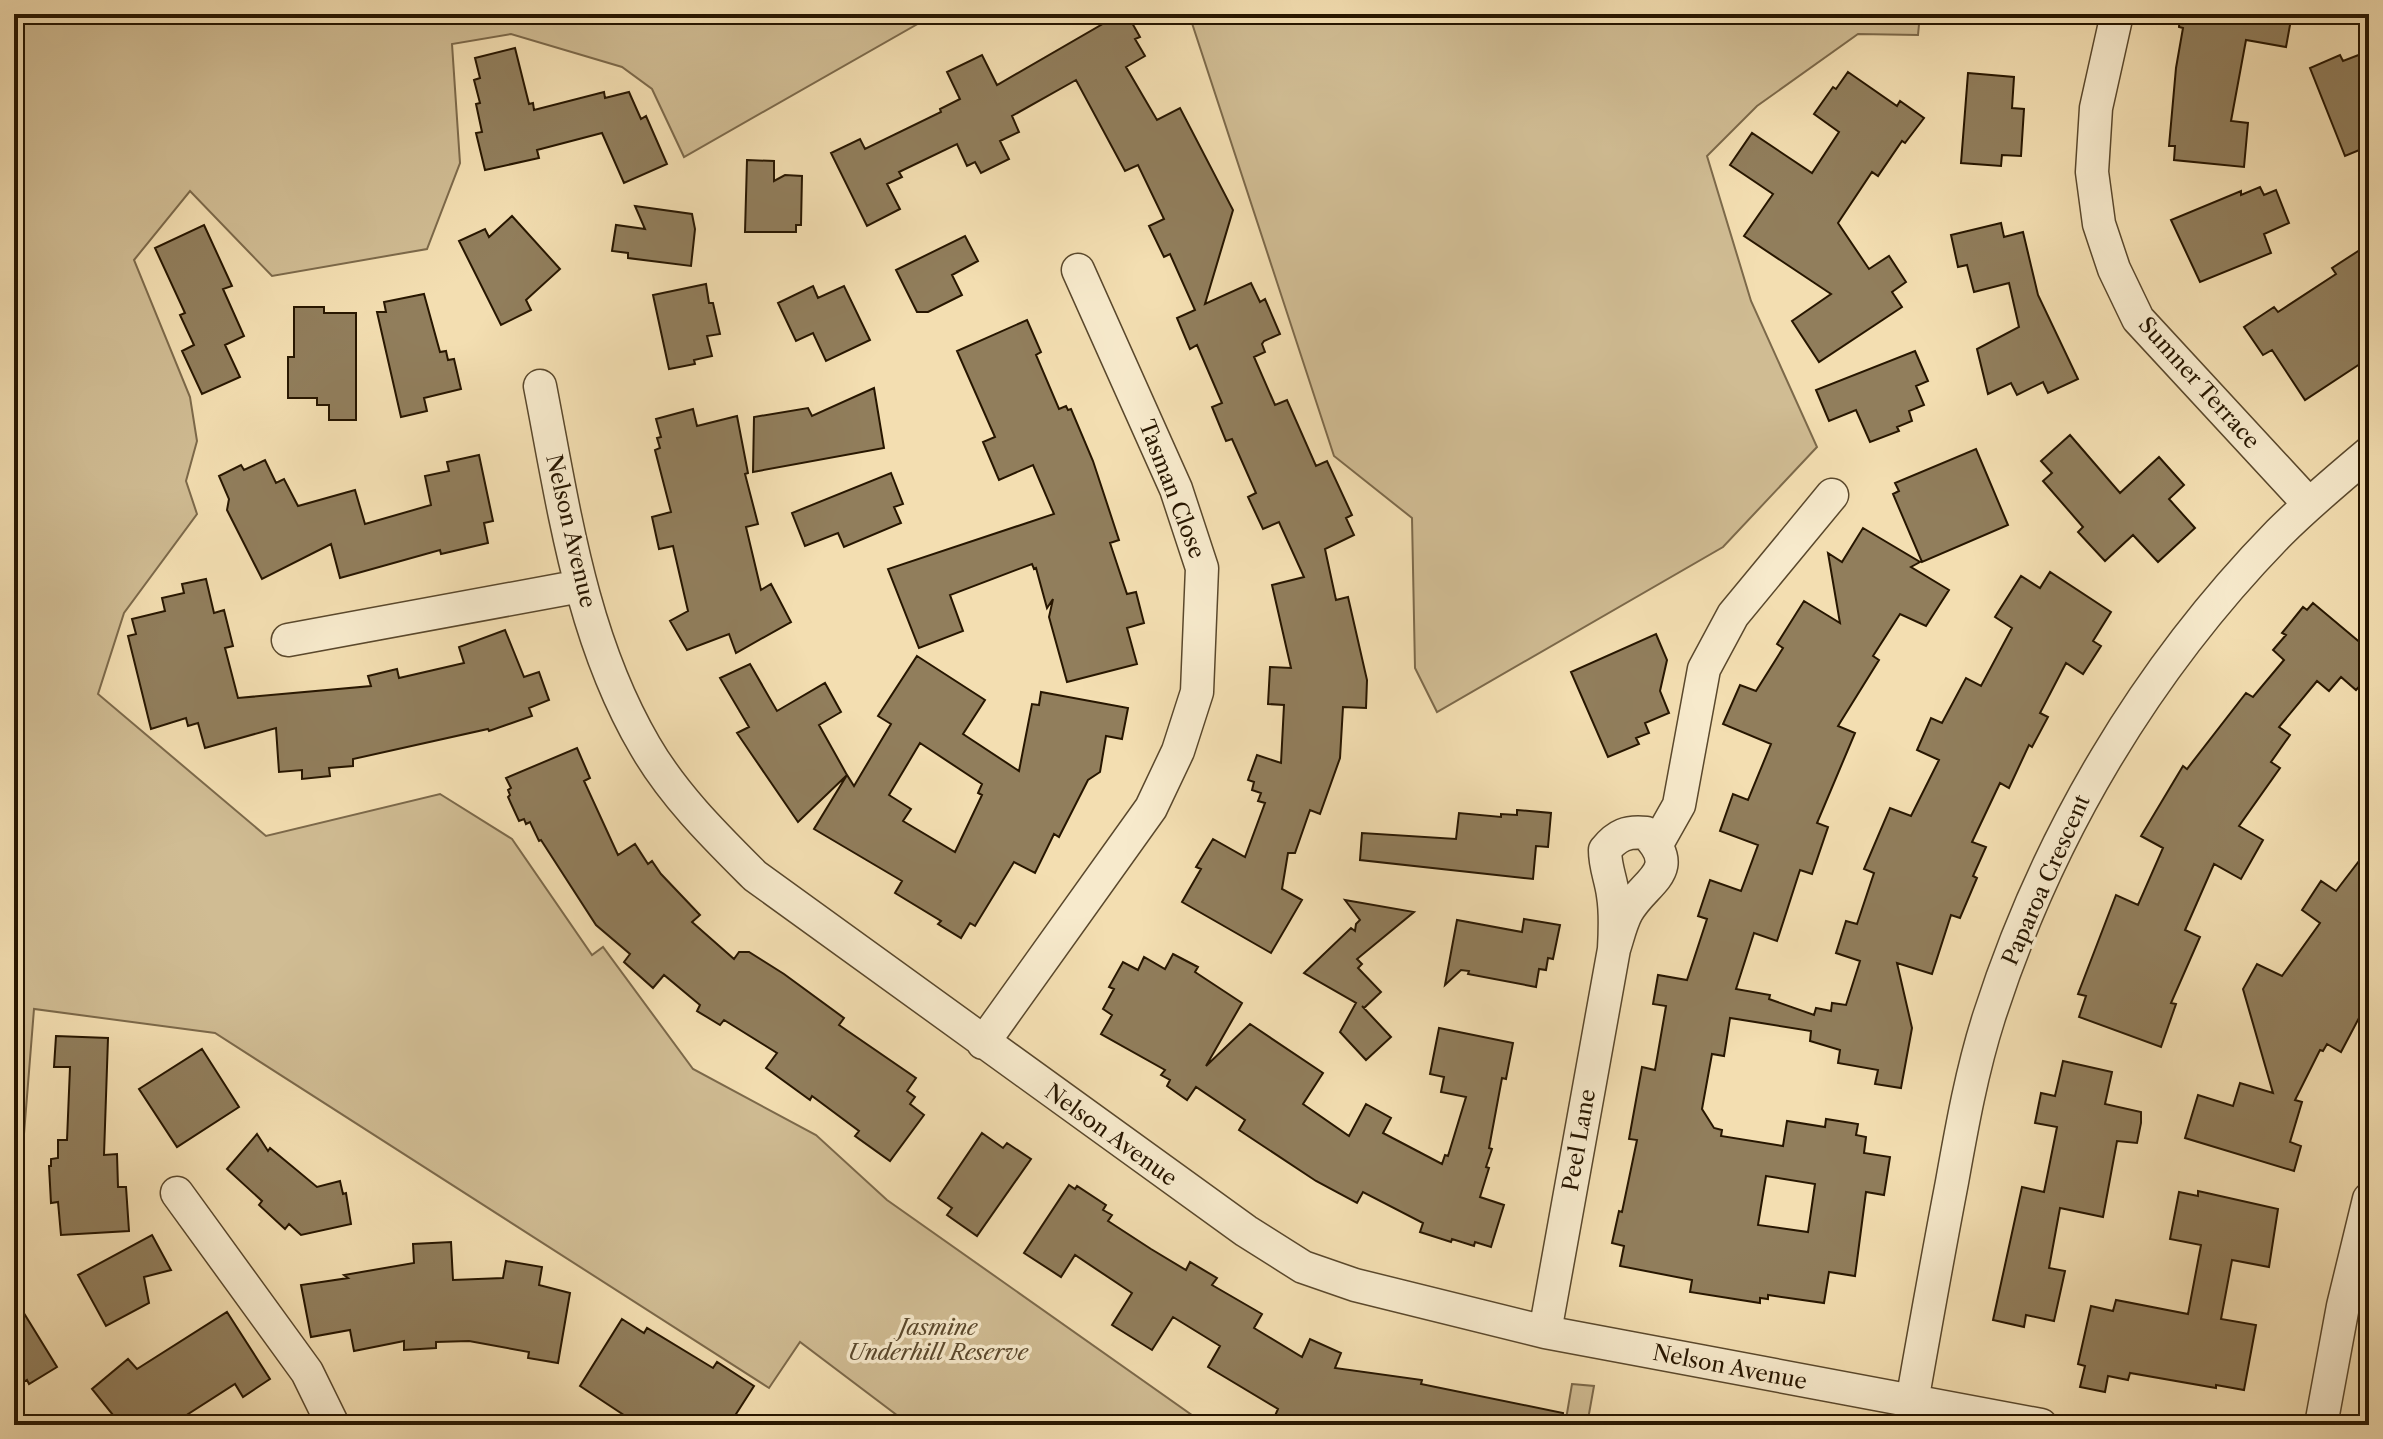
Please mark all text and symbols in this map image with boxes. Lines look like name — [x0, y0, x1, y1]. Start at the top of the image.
street label: Sumner Terrace — [2133, 312, 2265, 454]
street label: Tasman Close — [1133, 416, 1211, 562]
street label: Nelson Avenue — [540, 452, 602, 610]
street label: Paparoa Crescent — [1996, 790, 2096, 970]
street label: Nelson Avenue — [1040, 1078, 1182, 1192]
street label: Peel Lane — [1557, 1087, 1601, 1193]
park label: Jasmine Underhill Reserve — [848, 1314, 1030, 1366]
street label: Nelson Avenue — [1651, 1339, 1809, 1395]

